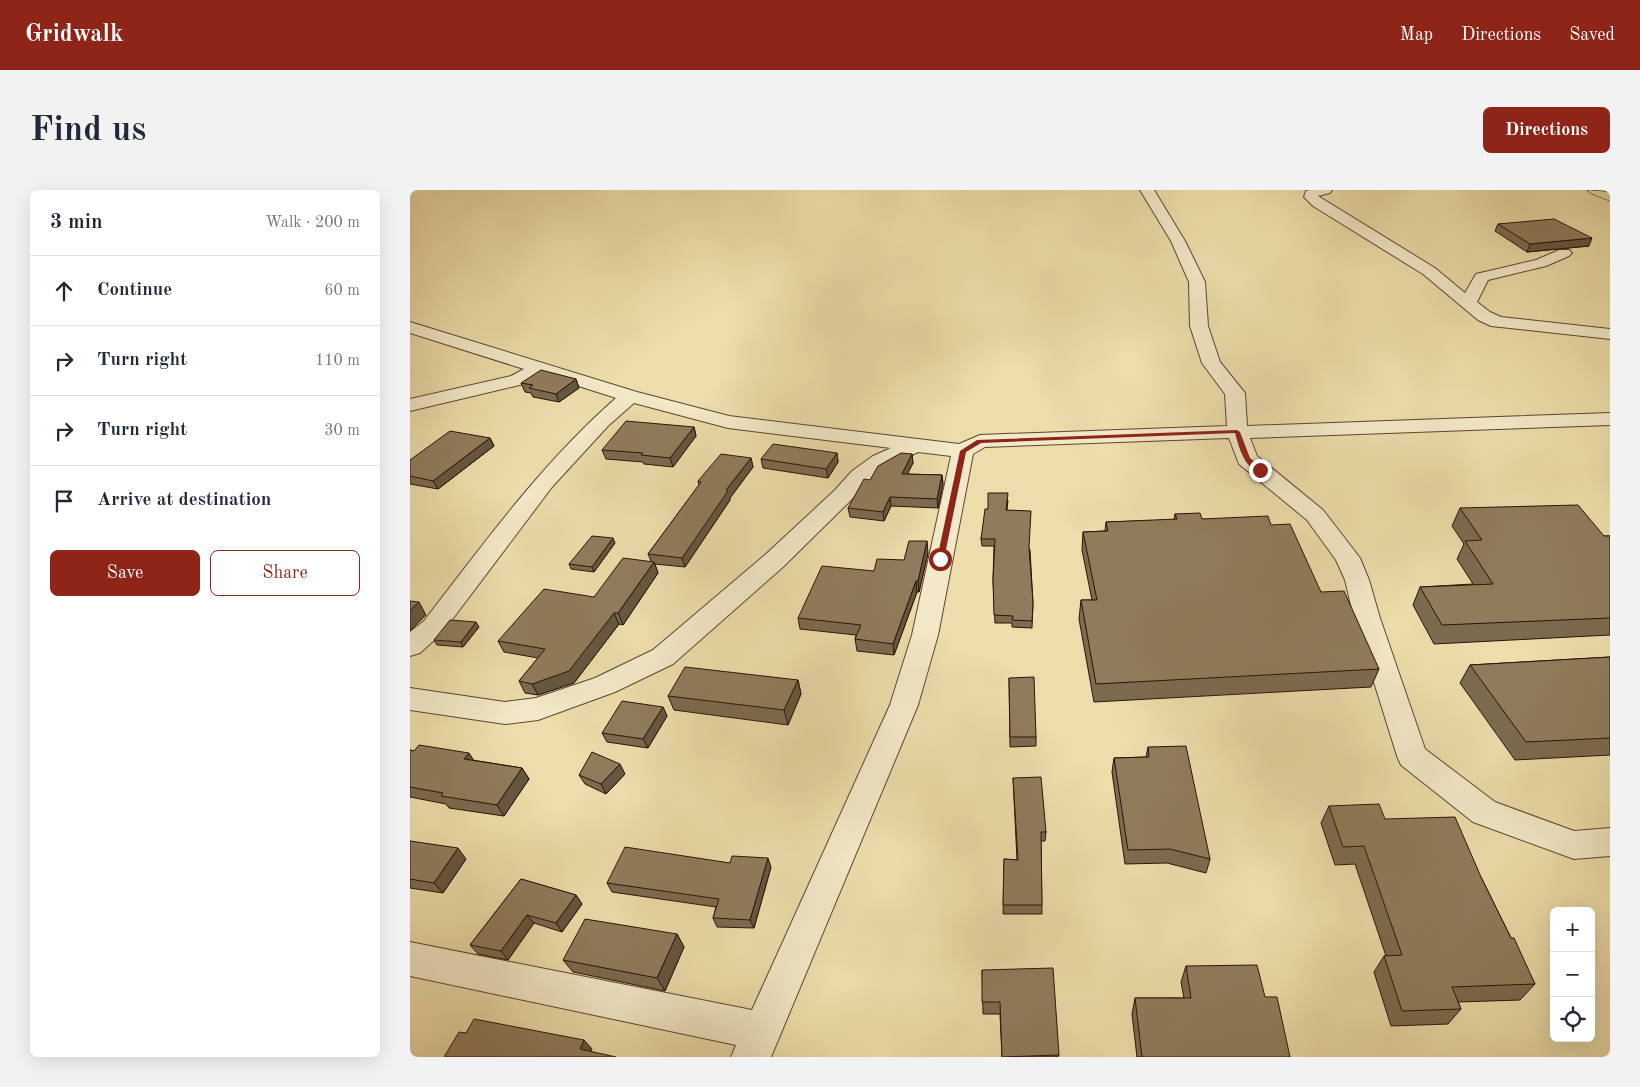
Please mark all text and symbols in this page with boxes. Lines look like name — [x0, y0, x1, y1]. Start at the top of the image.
text: Gridwalk — [25, 23, 123, 47]
text: Map — [1400, 26, 1433, 44]
text: Directions — [1461, 26, 1541, 44]
text: Saved — [1569, 26, 1615, 44]
button: Directions — [1483, 107, 1610, 153]
text: Find us — [30, 113, 146, 148]
text: 3 min — [50, 212, 103, 233]
text: Walk · 200 m — [265, 215, 360, 231]
icon: ahead — [50, 277, 78, 305]
text: Continue — [97, 281, 172, 300]
text: 60 m — [324, 283, 360, 299]
icon: right — [50, 347, 78, 375]
text: Turn right — [97, 351, 187, 370]
text: 110 m — [315, 353, 360, 369]
icon: right — [50, 417, 78, 445]
text: Turn right — [97, 421, 187, 440]
text: 30 m — [324, 423, 360, 439]
route end — [1249, 459, 1272, 482]
icon: arrive — [50, 487, 78, 515]
text: Arrive at destination — [97, 491, 271, 510]
route start — [929, 548, 952, 571]
button: Save — [50, 550, 200, 596]
button: Share — [210, 550, 360, 596]
map controls — [1550, 907, 1595, 1042]
button: + — [1550, 907, 1595, 952]
button: − — [1550, 952, 1595, 997]
button: locate — [1550, 997, 1595, 1042]

